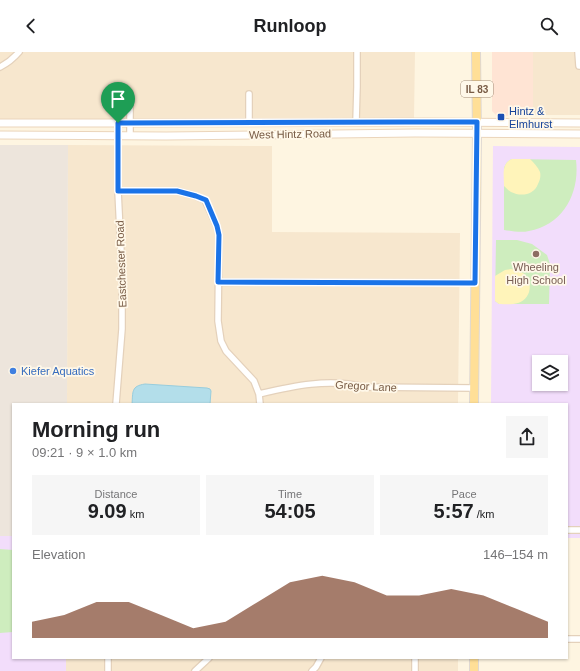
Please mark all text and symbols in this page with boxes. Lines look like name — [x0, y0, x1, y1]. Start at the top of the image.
icon: back — [20, 15, 42, 37]
icon: search — [538, 15, 560, 37]
text: Runloop — [254, 16, 326, 36]
road number: IL 83 — [461, 81, 493, 97]
pin — [101, 82, 135, 123]
icon: arrive — [107, 88, 129, 110]
place label: Hintz & Elmhurst — [509, 105, 552, 130]
marker: Hintz & Elmhurst — [496, 112, 506, 122]
street label: West Hintz Road — [249, 127, 331, 141]
street label: Eastchester Road — [113, 220, 129, 308]
marker: Wheeling High School — [531, 249, 541, 259]
place label: Wheeling High School — [506, 261, 566, 286]
map controls — [532, 355, 568, 391]
button: layers — [532, 355, 568, 391]
place label: Kiefer Aquatics — [21, 365, 95, 377]
marker: Kiefer Aquatics — [8, 366, 18, 376]
street label: Gregor Lane — [335, 378, 397, 394]
button: share — [506, 416, 548, 458]
text: Morning run — [32, 417, 160, 442]
text: 09:21 · 9 × 1.0 km — [32, 445, 137, 460]
text: Distance — [95, 488, 137, 500]
text: Time — [278, 488, 302, 500]
text: Pace — [451, 488, 477, 500]
text: 9.09 — [88, 500, 127, 522]
text: 54:05 — [264, 500, 316, 522]
text: 5:57 — [434, 500, 474, 522]
text: km — [127, 508, 144, 520]
text: /km — [474, 508, 494, 520]
text: Elevation — [32, 547, 85, 562]
text: 146–154 m — [483, 547, 548, 562]

